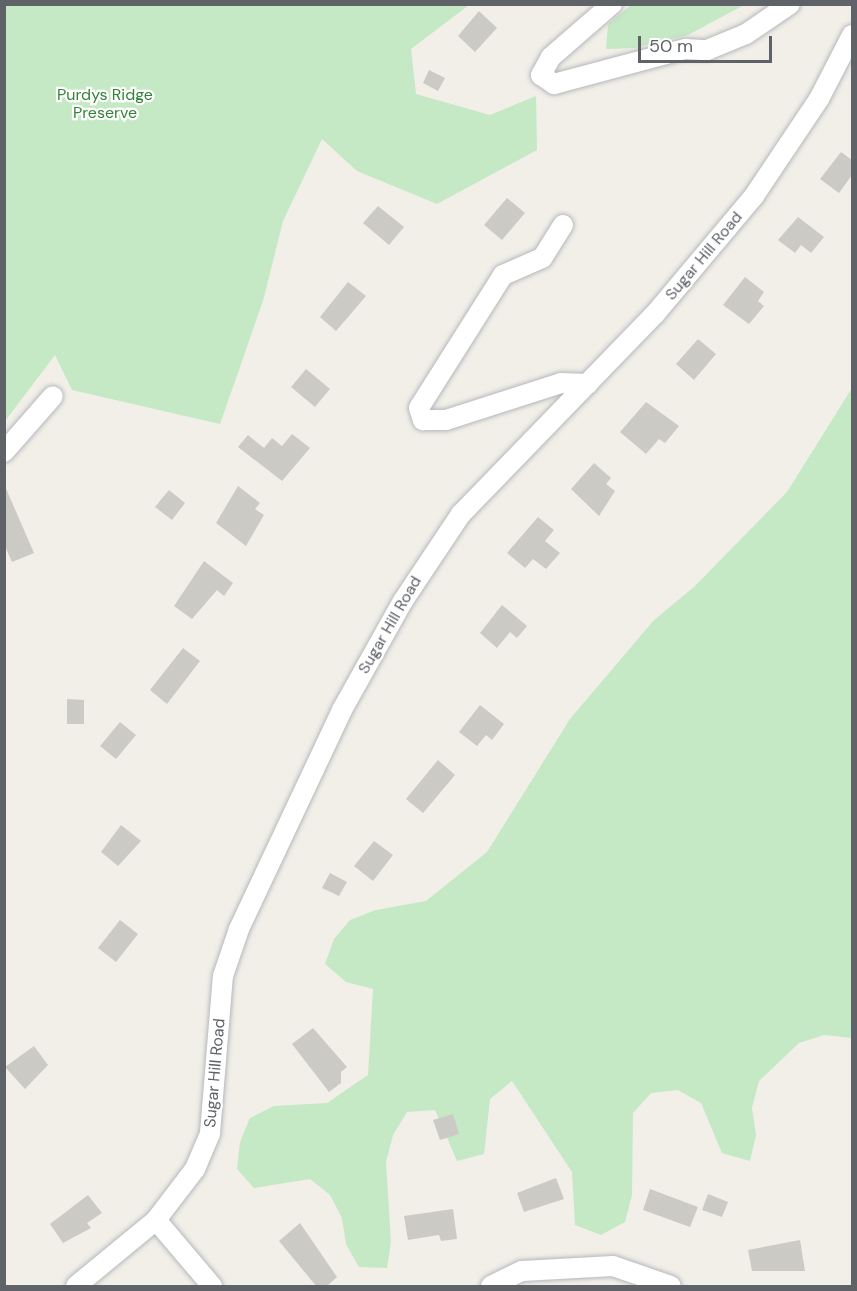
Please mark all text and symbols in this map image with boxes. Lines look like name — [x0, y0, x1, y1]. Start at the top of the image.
scale bar — [641, 24, 774, 62]
text: 50 m — [649, 34, 693, 58]
park label: Purdys Ridge Preserve — [57, 85, 153, 123]
street label: Sugar Hill Road — [661, 208, 747, 304]
street label: Sugar Hill Road — [354, 573, 426, 677]
street label: Sugar Hill Road — [201, 1018, 229, 1128]

